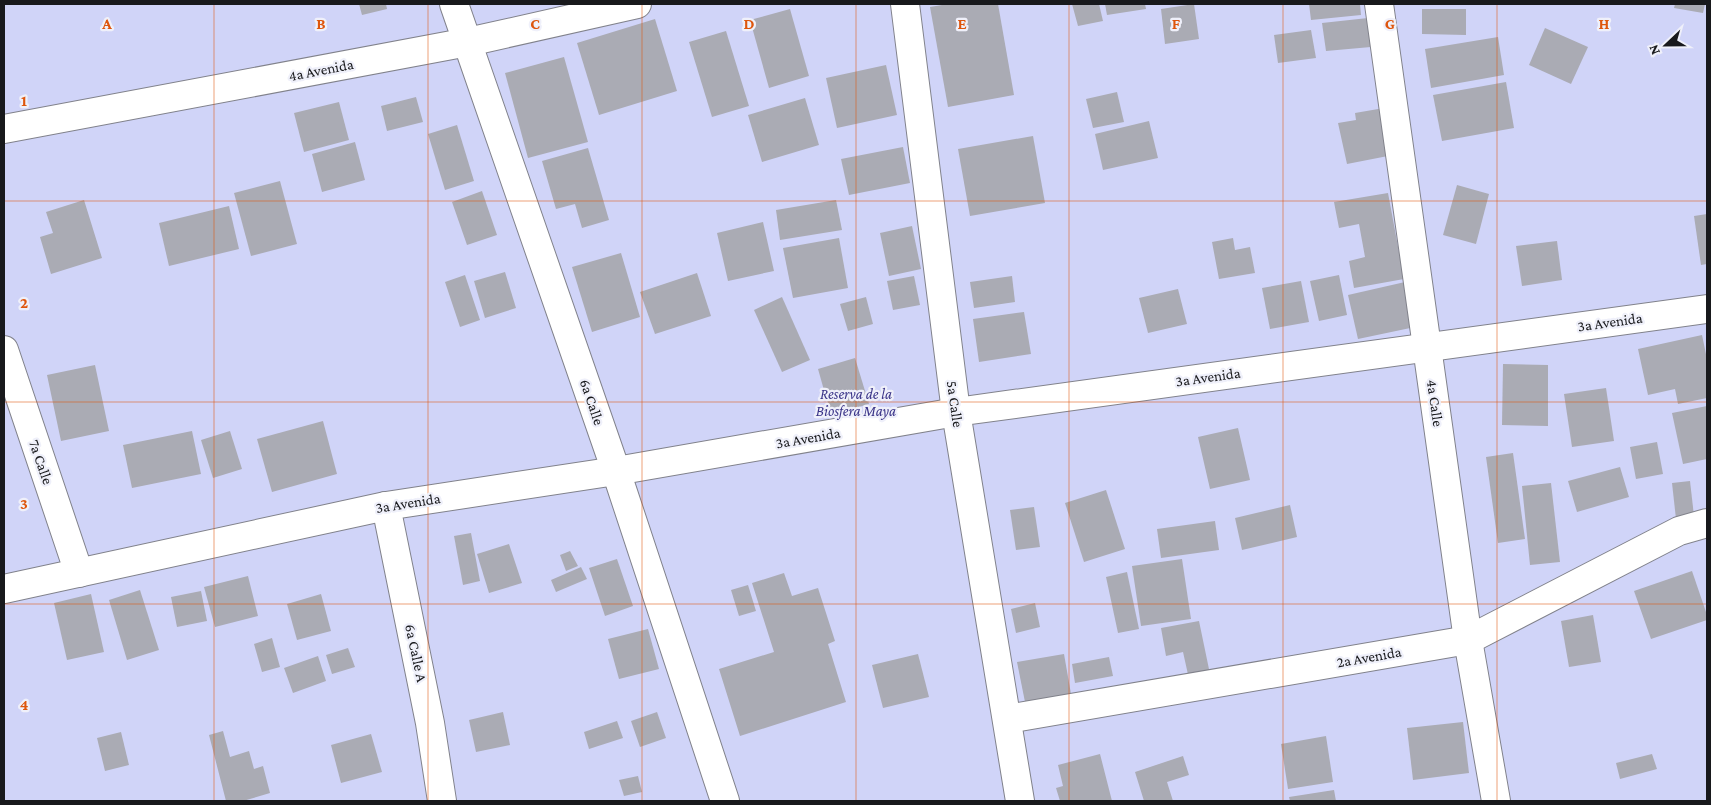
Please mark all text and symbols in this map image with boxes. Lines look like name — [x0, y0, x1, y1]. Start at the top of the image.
text: A — [101, 15, 112, 32]
text: B — [316, 15, 326, 32]
text: C — [530, 15, 540, 32]
text: D — [743, 15, 755, 32]
text: E — [957, 15, 967, 32]
text: F — [1172, 15, 1181, 32]
text: G — [1385, 15, 1395, 32]
text: H — [1599, 15, 1610, 32]
north arrow — [1641, 20, 1691, 70]
text: N — [1645, 42, 1663, 57]
street label: 4a Avenida — [287, 56, 355, 84]
text: 1 — [21, 92, 27, 109]
text: 2 — [20, 294, 28, 311]
street label: 3a Avenida — [1577, 310, 1643, 334]
street label: 3a Avenida — [1175, 365, 1241, 389]
street label: 6a Calle — [577, 377, 607, 427]
street label: 4a Calle — [1424, 378, 1446, 428]
street label: 5a Calle — [944, 380, 966, 429]
park label: Reserva de la Biosfera Maya — [816, 386, 896, 420]
street label: 3a Avenida — [774, 424, 842, 452]
street label: 7a Calle — [26, 437, 56, 487]
street label: 3a Avenida — [375, 490, 442, 516]
text: 3 — [20, 495, 28, 512]
street label: 6a Calle A — [402, 623, 430, 684]
street label: 2a Avenida — [1335, 643, 1403, 671]
text: 4 — [20, 696, 29, 713]

